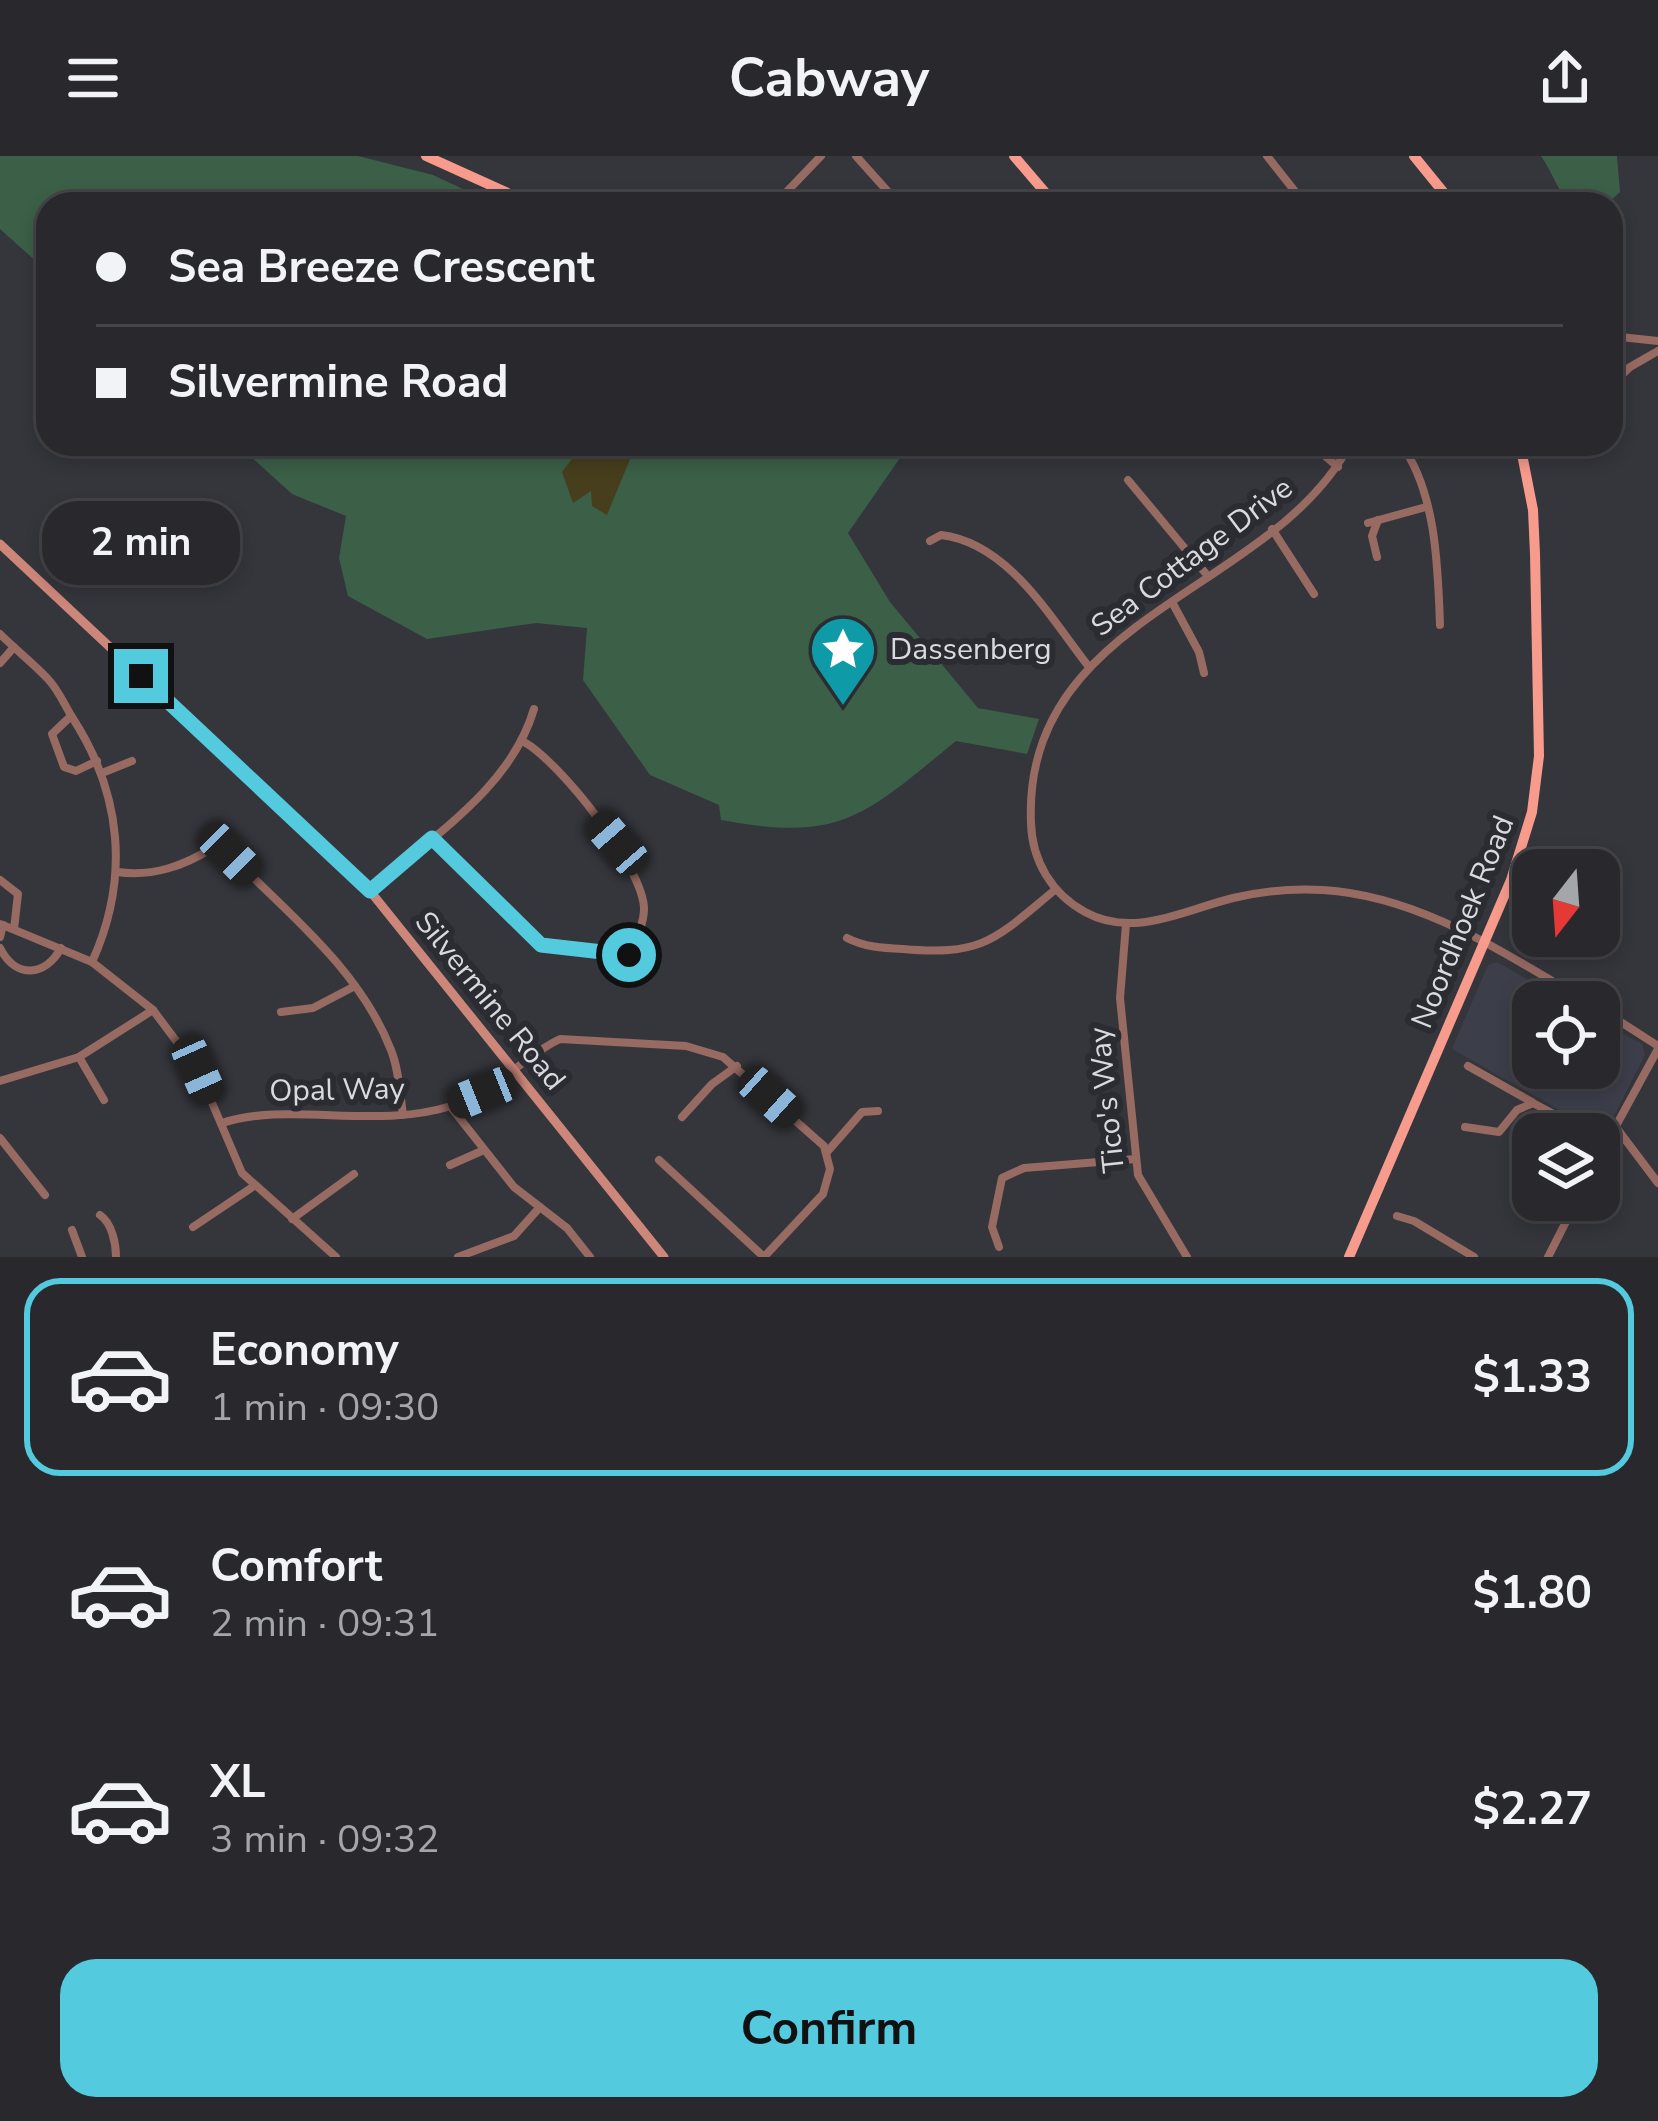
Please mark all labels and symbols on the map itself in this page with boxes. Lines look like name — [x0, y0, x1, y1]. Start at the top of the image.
street label: Sea Cottage Drive — [1083, 468, 1301, 646]
callout: 2 min — [42, 502, 240, 586]
place icon: Dassenberg — [808, 614, 878, 708]
place label: Dassenberg — [890, 629, 1052, 670]
route end — [114, 649, 168, 703]
car — [580, 804, 654, 882]
street label: Noordhoek Road — [1402, 810, 1524, 1034]
car — [192, 816, 268, 892]
north arrow — [1512, 849, 1620, 957]
street label: Silvermine Road — [405, 903, 575, 1099]
route start — [602, 928, 656, 982]
street label: Tico's Way — [1079, 1024, 1135, 1175]
car — [167, 1030, 229, 1110]
car — [731, 1060, 809, 1134]
car — [442, 1063, 522, 1123]
street label: Opal Way — [269, 1068, 406, 1112]

